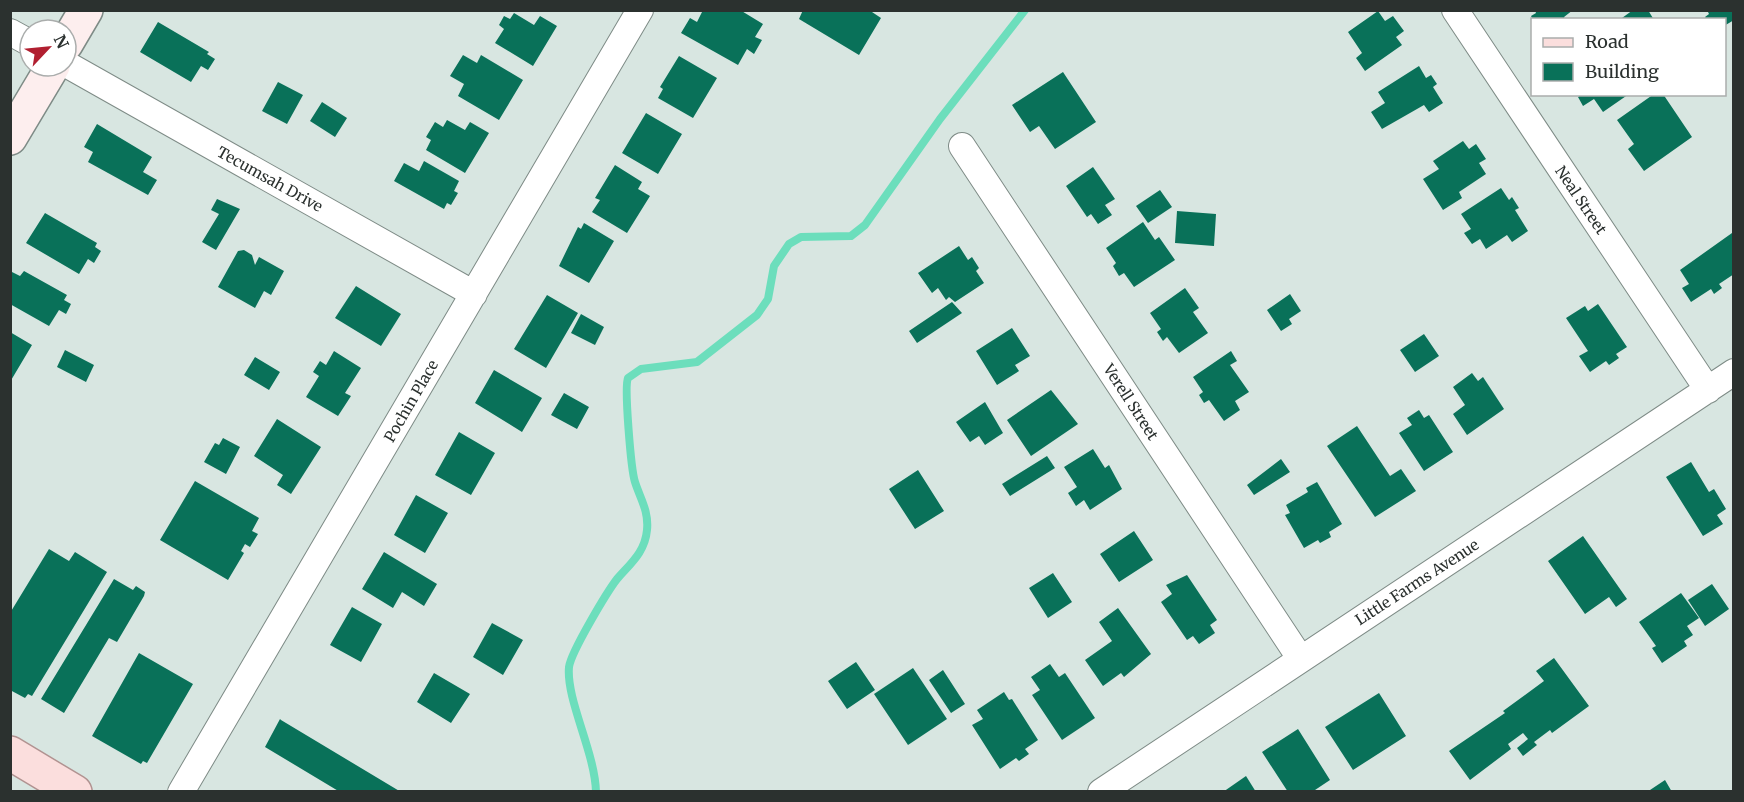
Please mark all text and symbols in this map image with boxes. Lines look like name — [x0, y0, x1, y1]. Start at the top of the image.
north arrow — [18, 18, 78, 78]
legend — [1531, 18, 1726, 96]
text: Road — [1585, 30, 1629, 53]
text: N — [50, 31, 73, 52]
text: Building — [1585, 60, 1659, 83]
street label: Tecumsah Drive — [214, 142, 326, 216]
street label: Neal Street — [1551, 162, 1611, 238]
street label: Pochin Place — [380, 356, 442, 445]
street label: Verell Street — [1099, 360, 1163, 444]
street label: Little Farms Avenue — [1352, 535, 1482, 629]

